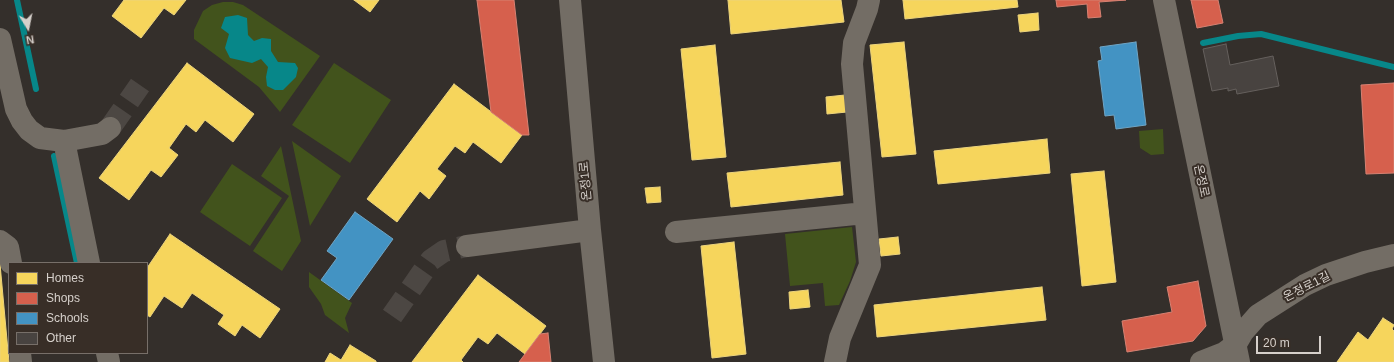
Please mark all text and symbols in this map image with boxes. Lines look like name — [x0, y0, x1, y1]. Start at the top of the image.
north arrow — [8, 8, 48, 48]
text: N — [25, 33, 35, 46]
street label: 온정1로 — [577, 161, 595, 201]
street label: 온정로 — [1191, 163, 1211, 199]
legend — [8, 262, 148, 354]
street label: 온정로1길 — [1281, 269, 1333, 305]
text: Homes — [46, 271, 84, 285]
text: Shops — [46, 291, 80, 305]
text: Schools — [46, 311, 89, 325]
scale bar — [1258, 328, 1323, 354]
text: Other — [46, 331, 76, 345]
text: 20 m — [1263, 336, 1290, 350]

